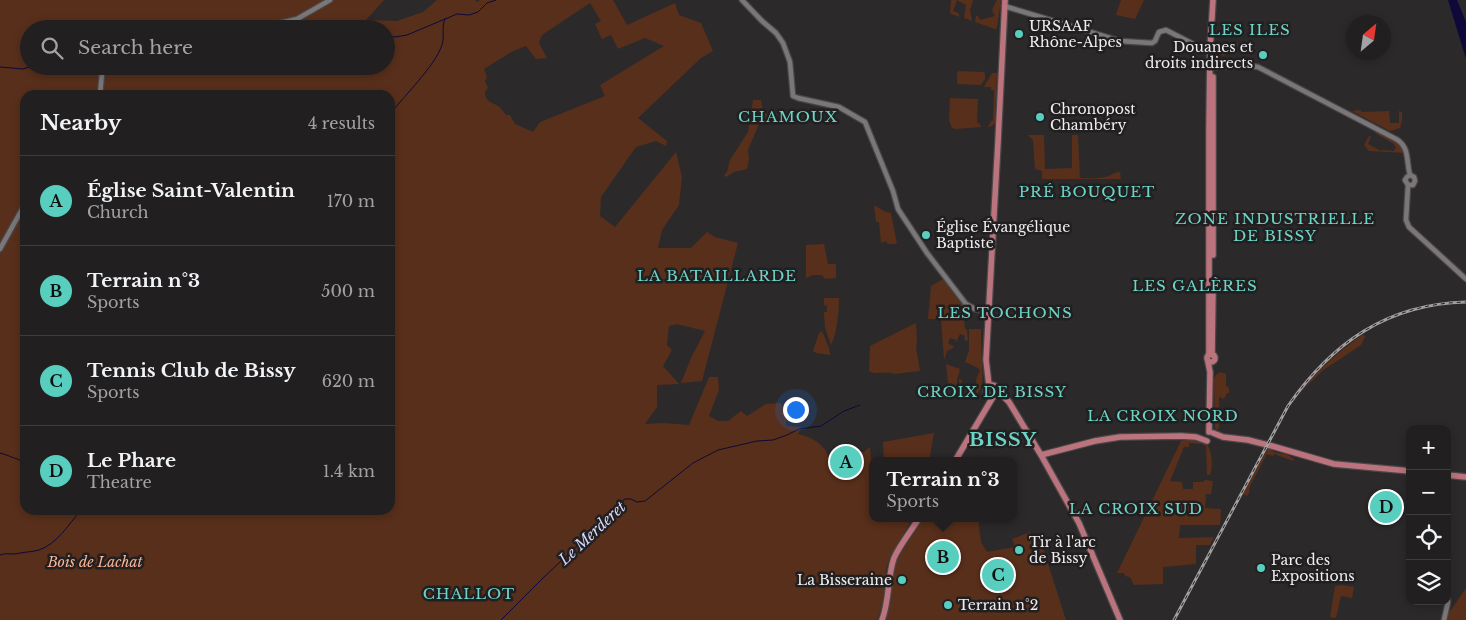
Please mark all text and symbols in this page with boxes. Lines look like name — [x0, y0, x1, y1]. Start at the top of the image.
north arrow — [1346, 15, 1391, 60]
place label: URSAAF Rhône-Alpes — [1029, 17, 1122, 51]
search box — [20, 20, 395, 75]
district label: LES ILES — [1209, 20, 1291, 39]
marker: URSAAF Rhône-Alpes — [1013, 28, 1025, 40]
icon: search — [38, 34, 66, 62]
text: Search here — [78, 36, 193, 59]
place label: Douanes et droits indirects — [1145, 38, 1254, 72]
marker: Douanes et droits indirects — [1257, 49, 1269, 61]
place label: Chronopost Chambéry — [1050, 100, 1136, 134]
district label: CHAMOUX — [738, 107, 838, 126]
text: Nearby — [40, 110, 121, 136]
marker: Chronopost Chambéry — [1034, 111, 1046, 123]
text: 4 results — [308, 113, 375, 133]
text: Église Saint-Valentin — [87, 179, 295, 202]
district label: PRÉ BOUQUET — [1019, 182, 1155, 201]
text: A — [50, 191, 62, 211]
text: 170 m — [327, 191, 375, 211]
text: Church — [87, 202, 149, 222]
district label: ZONE INDUSTRIELLE DE BISSY — [1175, 209, 1375, 245]
place label: Église Évangélique Baptiste — [936, 218, 1070, 252]
marker: Église Évangélique Baptiste — [920, 229, 932, 241]
district label: LA BATAILLARDE — [637, 266, 797, 285]
text: Terrain n°3 — [87, 269, 200, 292]
district label: LES GALÈRES — [1132, 276, 1258, 295]
text: B — [50, 281, 62, 301]
text: 500 m — [321, 281, 375, 301]
text: Sports — [87, 292, 140, 312]
district label: LES TOCHONS — [937, 303, 1073, 322]
text: Tennis Club de Bissy — [87, 359, 296, 382]
text: C — [49, 371, 63, 391]
text: 620 m — [322, 371, 375, 391]
text: Sports — [87, 382, 140, 402]
district label: CROIX DE BISSY — [917, 382, 1067, 401]
your location — [783, 397, 809, 423]
district label: LA CROIX NORD — [1087, 406, 1239, 425]
map controls — [1406, 425, 1451, 605]
button: + — [1406, 425, 1451, 470]
district label: BISSY — [969, 428, 1037, 451]
pin: A — [830, 443, 862, 481]
text: Le Phare — [87, 449, 176, 472]
popup — [869, 457, 1017, 522]
text: D — [49, 461, 63, 481]
text: 1.4 km — [323, 461, 375, 481]
text: Terrain n°3 — [886, 468, 1000, 491]
button: − — [1406, 470, 1451, 515]
text: Theatre — [87, 472, 152, 492]
pin: D — [1370, 488, 1402, 526]
text: Sports — [886, 491, 939, 511]
water label: Le Merderet — [554, 497, 630, 569]
district label: LA CROIX SUD — [1069, 499, 1203, 518]
button: locate — [1406, 515, 1451, 560]
place label: Tir à l'arc de Bissy — [1029, 533, 1096, 567]
pin: B — [927, 538, 959, 576]
marker: Tir à l'arc de Bissy — [1013, 544, 1025, 556]
place label: Parc des Expositions — [1271, 551, 1355, 585]
park label: Bois de Lachat — [46, 553, 143, 571]
pin: C — [982, 556, 1014, 594]
button: layers — [1406, 560, 1451, 605]
marker: Parc des Expositions — [1255, 562, 1267, 574]
place label: La Bisseraine — [797, 571, 892, 589]
marker: La Bisseraine — [896, 574, 908, 586]
district label: CHALLOT — [423, 584, 515, 603]
place label: Terrain n°2 — [958, 596, 1038, 614]
marker: Terrain n°2 — [942, 599, 954, 611]

